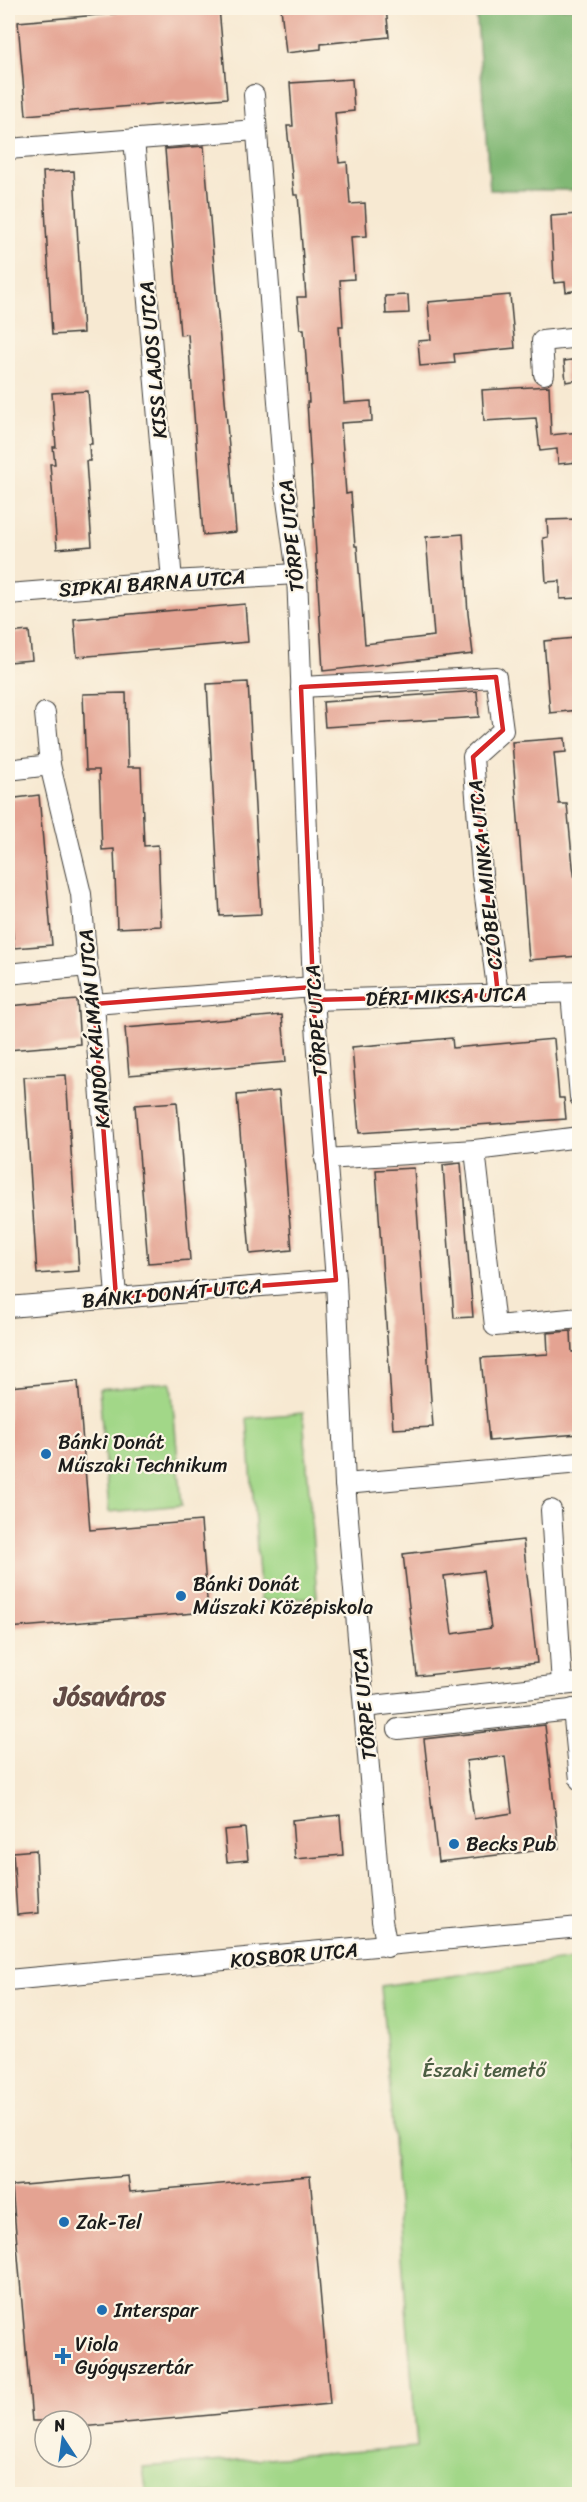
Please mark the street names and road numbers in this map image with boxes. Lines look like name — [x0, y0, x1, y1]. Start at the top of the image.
street label: KISS LAJOS UTCA — [129, 280, 178, 440]
street label: TÖRPE UTCA — [268, 478, 315, 594]
street label: SIPKAI BARNA UTCA — [57, 560, 247, 607]
street label: CZÓBEL MINKA UTCA — [458, 778, 513, 972]
street label: KANDÓ KÁLMÁN UTCA — [68, 928, 121, 1130]
street label: TÖRPE UTCA — [295, 964, 338, 1078]
street label: DÉRI MIKSA UTCA — [365, 976, 527, 1017]
street label: BÁNKI DONÁT UTCA — [81, 1268, 264, 1319]
street label: TÖRPE UTCA — [342, 1646, 387, 1762]
street label: KOSBOR UTCA — [229, 1932, 359, 1979]

